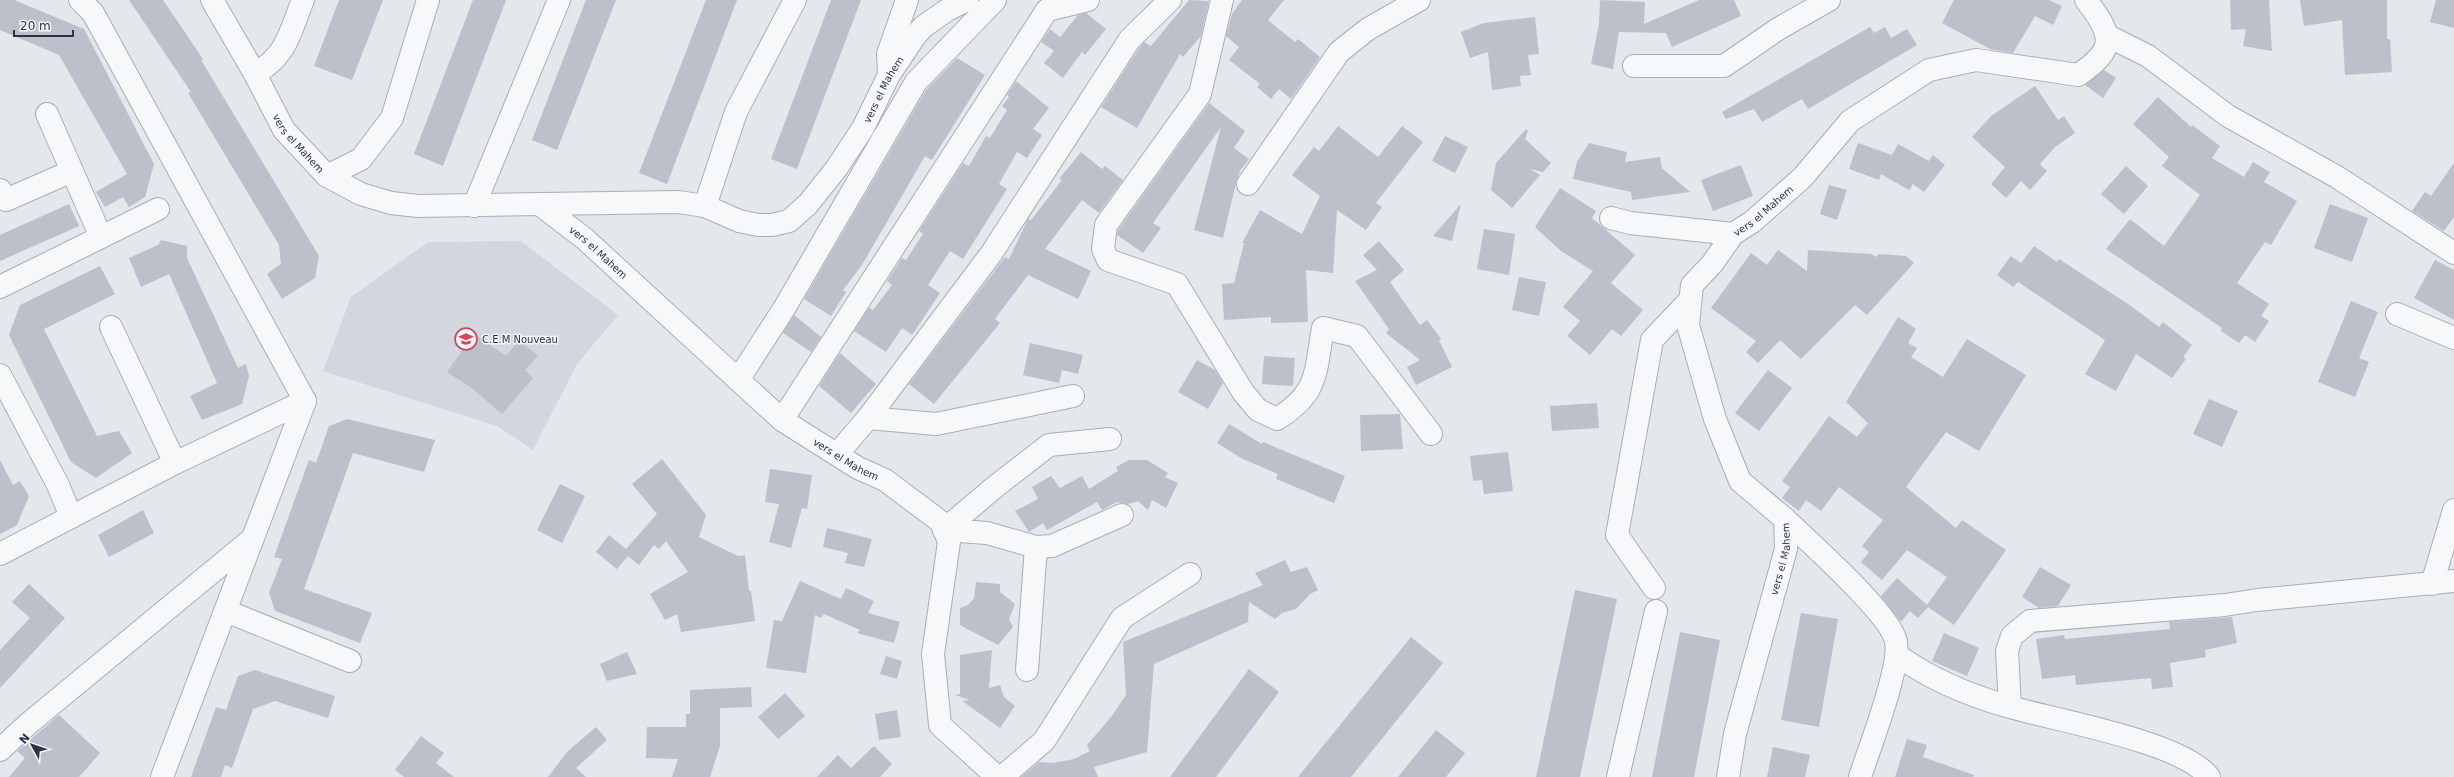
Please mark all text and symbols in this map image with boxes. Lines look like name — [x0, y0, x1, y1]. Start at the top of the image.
scale bar — [14, 12, 73, 38]
text: 20 m — [20, 19, 51, 33]
street label: vers el Mahem — [861, 54, 906, 124]
street label: vers el Mahem — [271, 112, 326, 175]
street label: vers el Mahem — [1731, 183, 1795, 238]
street label: vers el Mahem — [567, 224, 630, 281]
school or university icon: C.E.M Nouveau — [453, 326, 479, 352]
place label: C.E.M Nouveau — [482, 334, 558, 345]
street label: vers el Mahem — [812, 436, 881, 482]
street label: vers el Mahem — [1768, 522, 1792, 596]
north arrow — [12, 725, 52, 765]
text: N — [17, 731, 33, 747]

